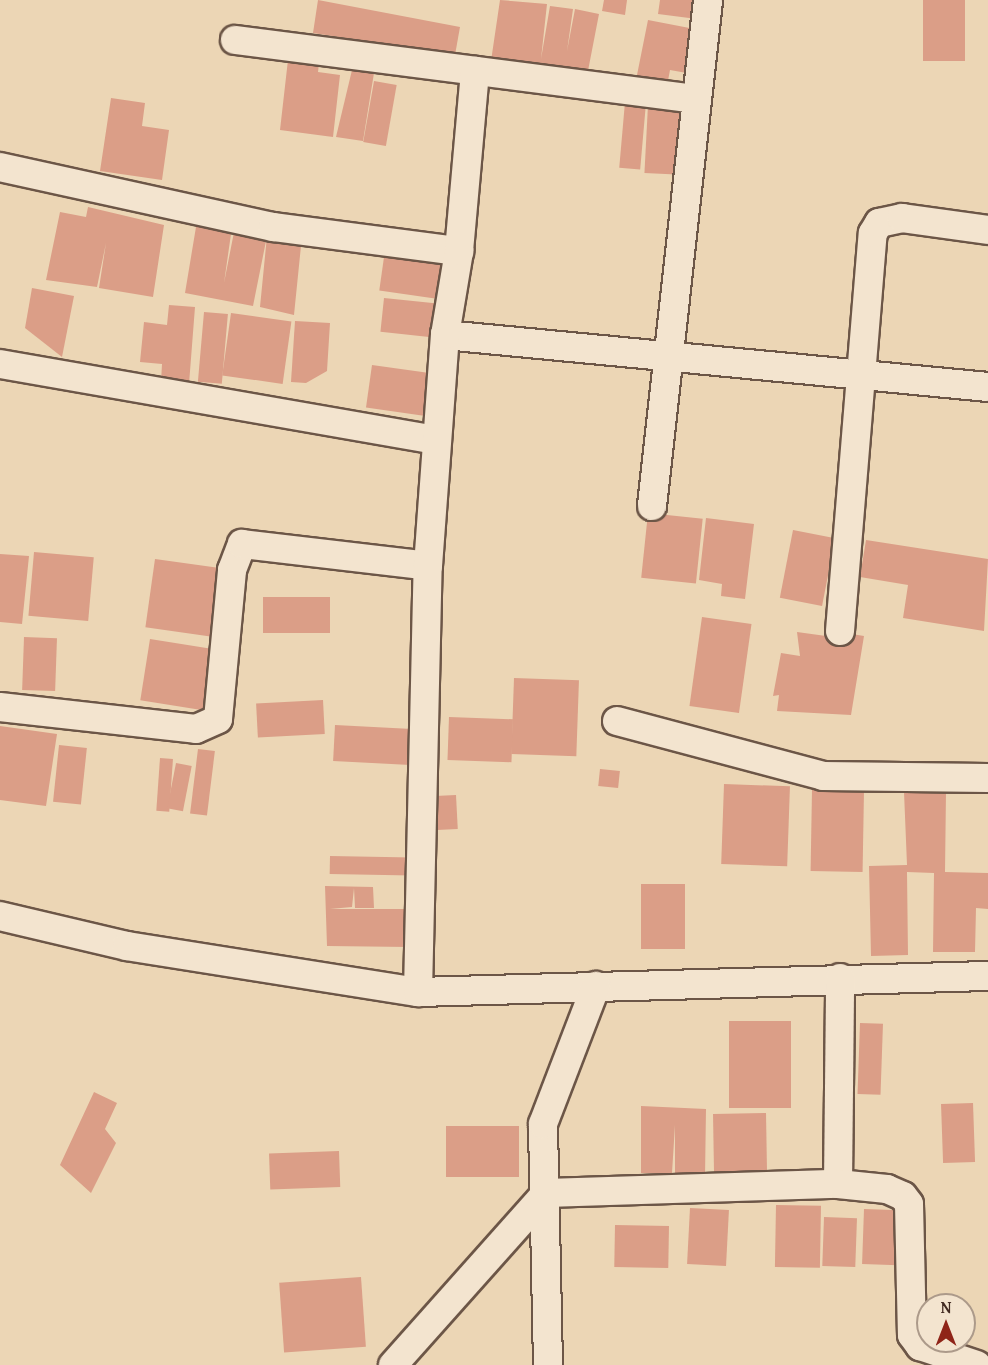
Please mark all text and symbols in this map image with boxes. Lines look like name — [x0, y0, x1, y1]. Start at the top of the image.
north arrow — [916, 1293, 976, 1353]
text: N — [941, 1295, 951, 1319]

